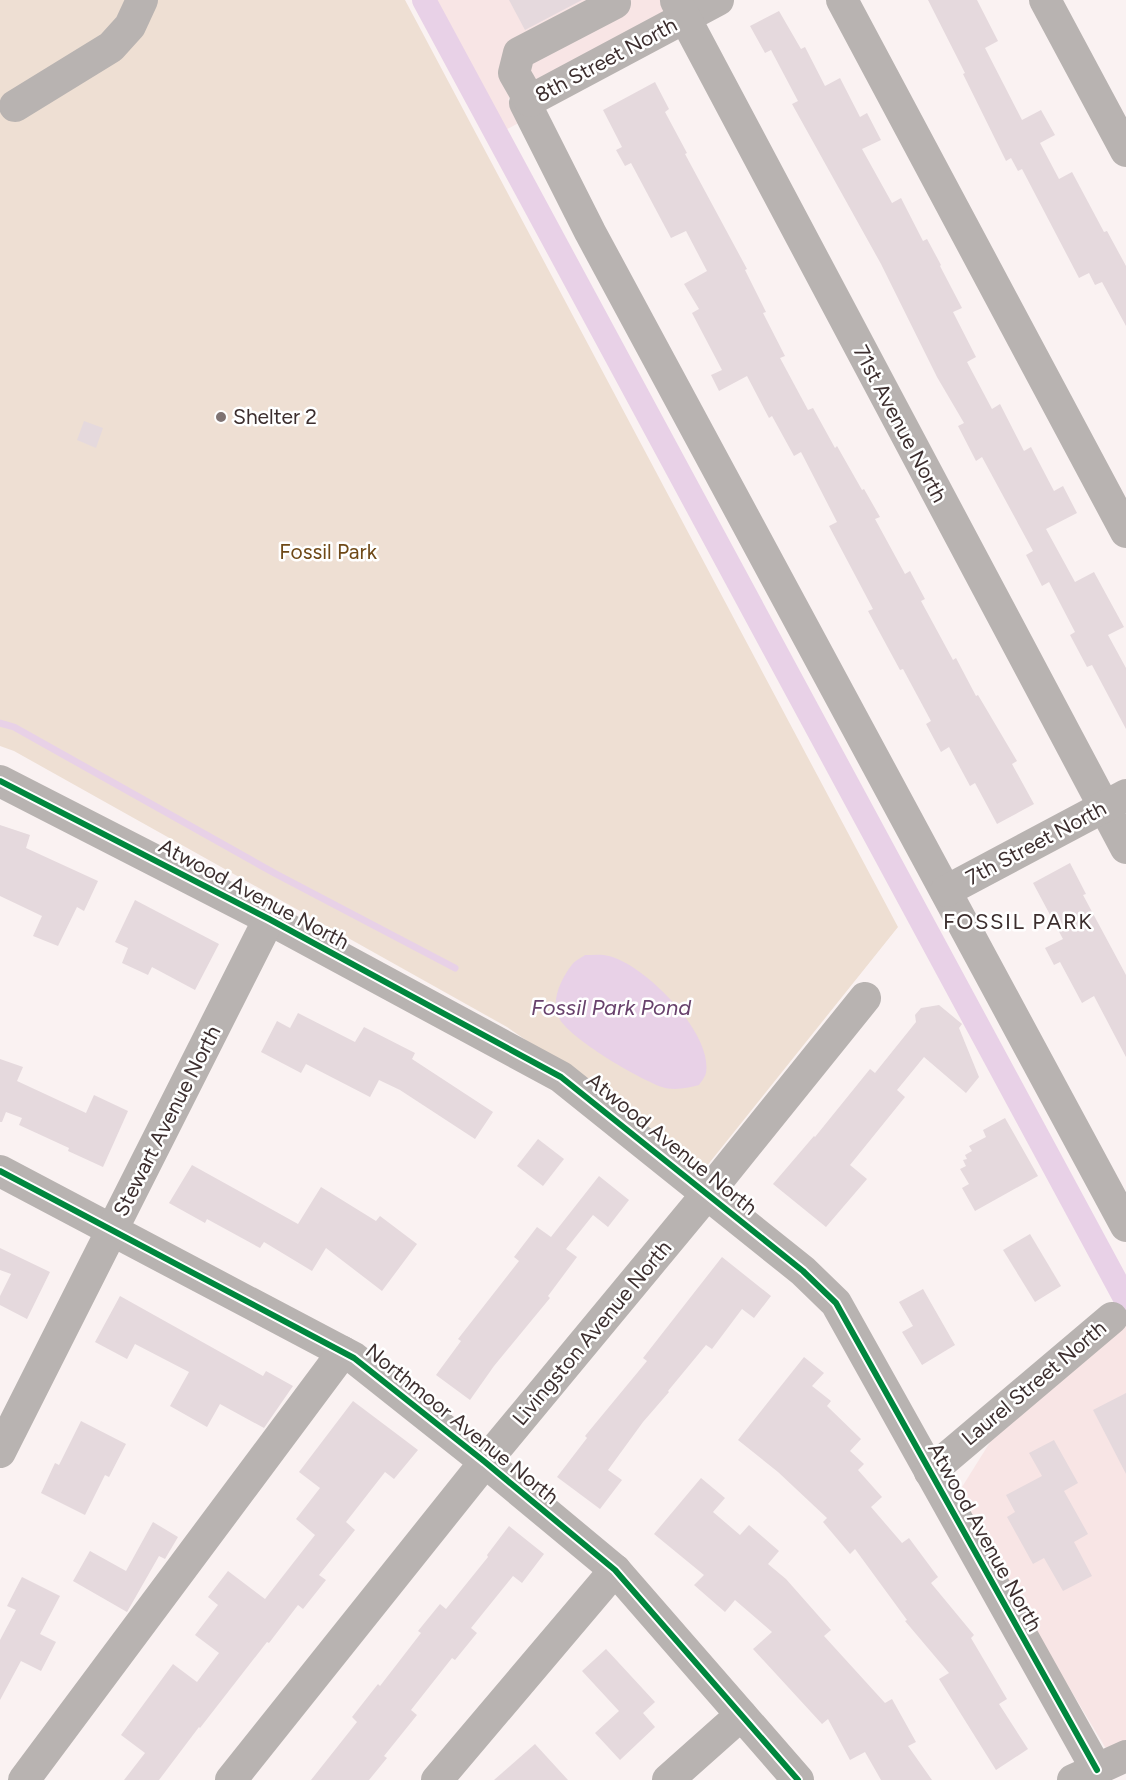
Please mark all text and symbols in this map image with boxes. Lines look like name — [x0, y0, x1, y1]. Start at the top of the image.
street label: 8th Street North — [531, 12, 681, 107]
street label: 71st Avenue North — [848, 341, 952, 507]
place label: Shelter 2 — [233, 404, 317, 429]
marker: Shelter 2 — [214, 410, 228, 424]
park label: Fossil Park — [279, 539, 378, 564]
street label: 7th Street North — [961, 795, 1110, 890]
street label: Atwood Avenue North — [155, 833, 354, 954]
district label: FOSSIL PARK — [943, 908, 1093, 935]
water label: Fossil Park Pond — [531, 994, 692, 1021]
street label: Stewart Avenue North — [108, 1021, 225, 1220]
street label: Atwood Avenue North — [582, 1067, 762, 1220]
street label: Livingston Avenue North — [507, 1235, 676, 1430]
street label: Laurel Street North — [956, 1315, 1111, 1450]
street label: Northmoor Avenue North — [361, 1338, 564, 1509]
street label: Atwood Avenue North — [923, 1438, 1048, 1635]

